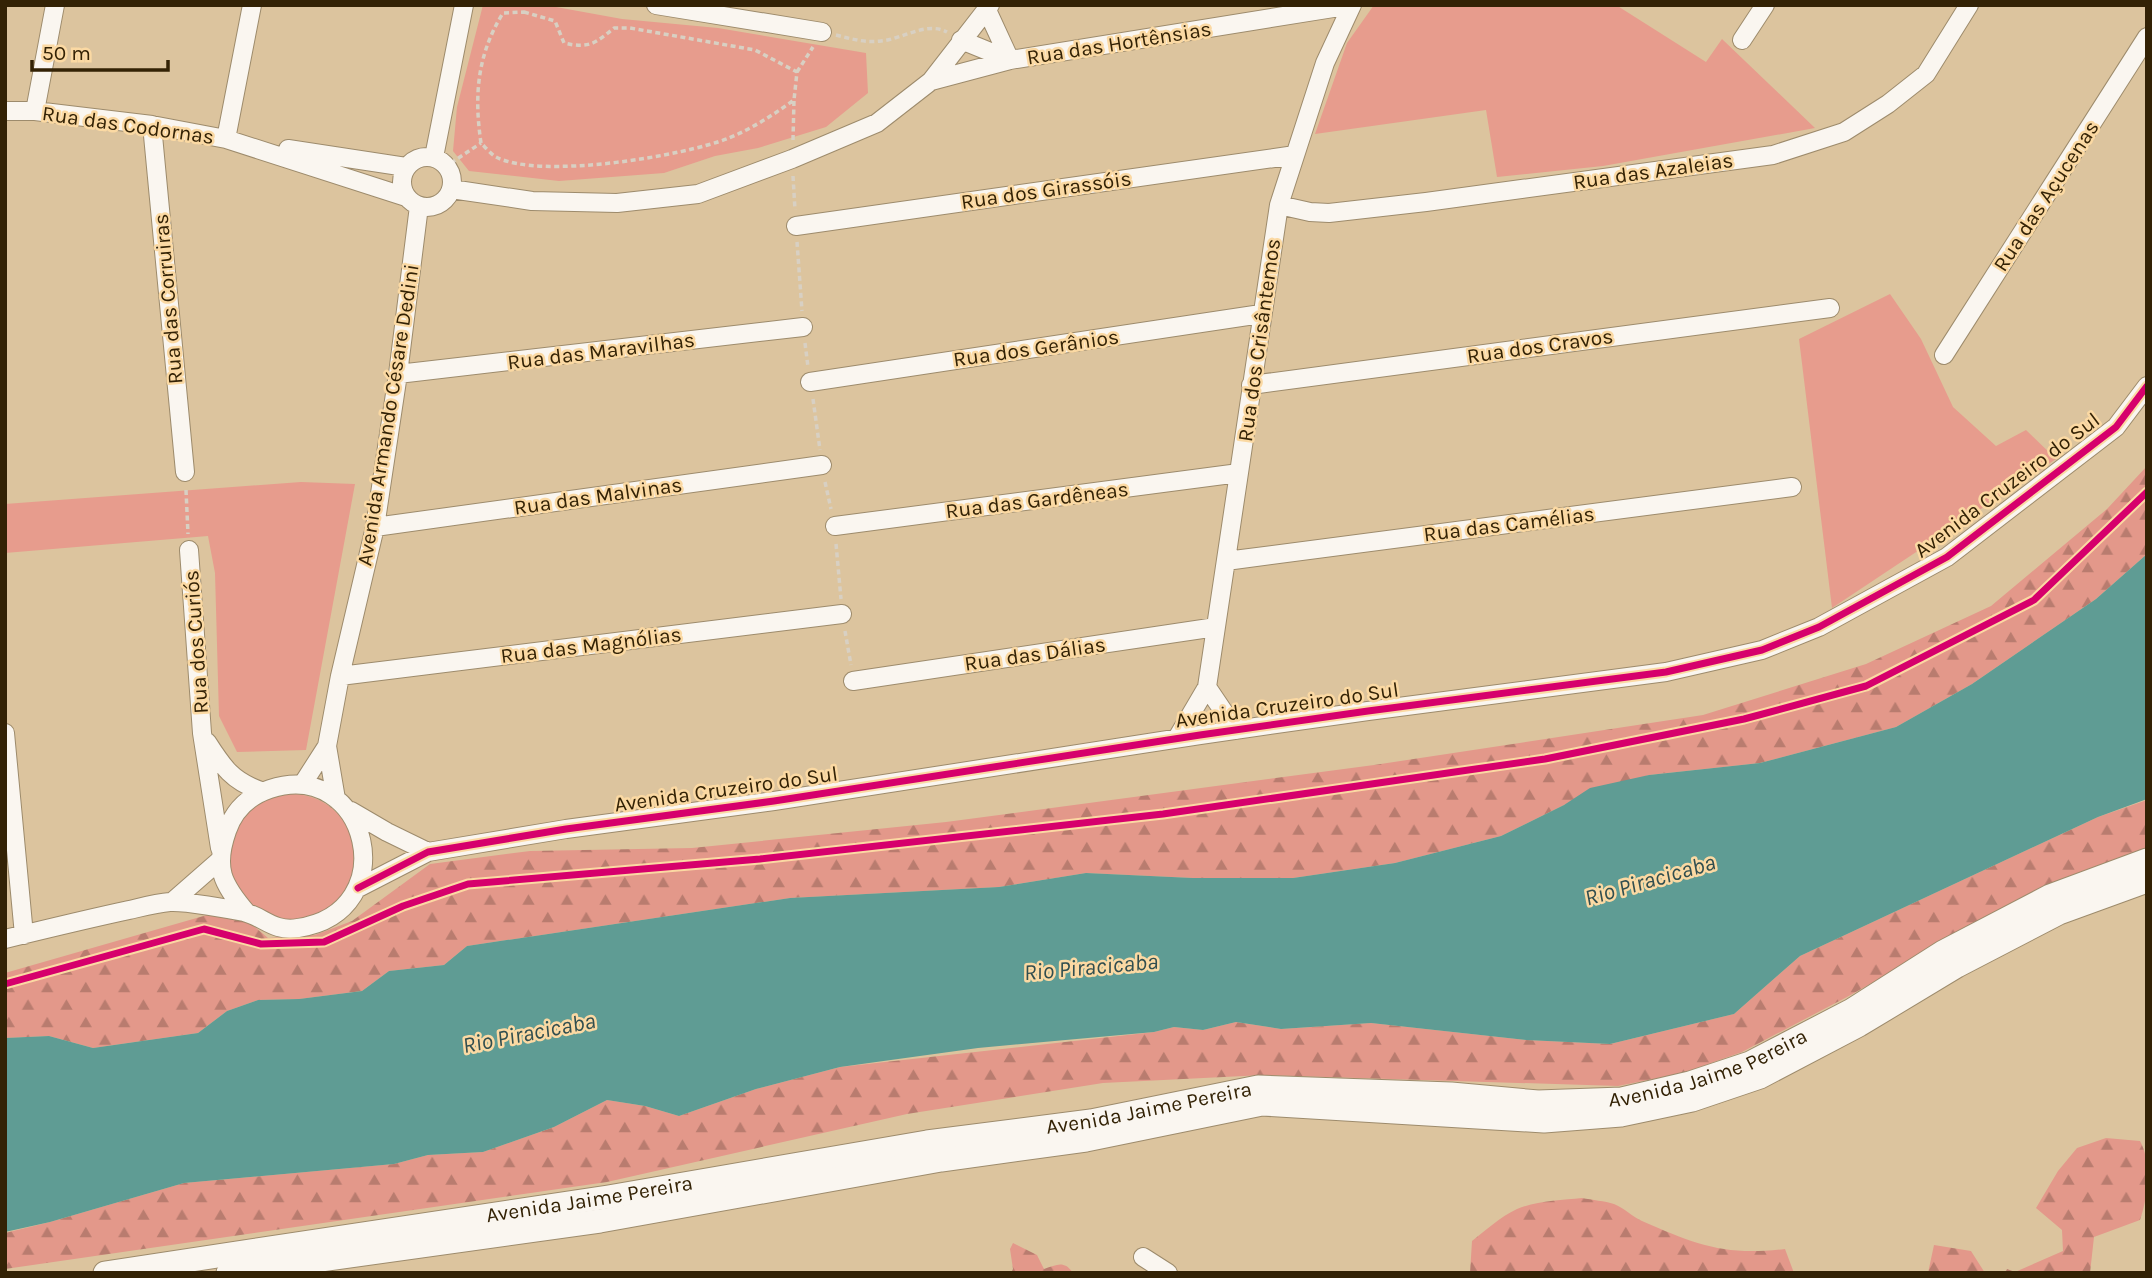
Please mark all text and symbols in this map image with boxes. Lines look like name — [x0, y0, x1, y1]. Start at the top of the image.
street label: Rua das Hortênsias — [1025, 17, 1213, 69]
scale bar — [32, 28, 168, 72]
text: 50 m — [42, 41, 91, 65]
street label: Rua das Codornas — [41, 101, 215, 149]
street label: Rua das Açucenas — [1988, 116, 2104, 276]
street label: Rua das Azaleias — [1571, 148, 1735, 194]
street label: Rua dos Girassóis — [959, 166, 1133, 214]
street label: Rua das Corruiras — [149, 213, 187, 385]
street label: Rua dos Crisântemos — [1233, 237, 1285, 443]
street label: Avenida Armando Césare Dedini — [352, 262, 424, 568]
street label: Rua dos Gerânios — [952, 324, 1120, 372]
street label: Rua dos Cravos — [1465, 324, 1615, 368]
street label: Rua das Maravilhas — [506, 328, 696, 374]
street label: Avenida Cruzeiro do Sul — [1910, 408, 2104, 562]
street label: Rua das Malvinas — [512, 472, 684, 520]
street label: Rua das Gardêneas — [944, 477, 1130, 523]
street label: Rua das Camélias — [1422, 502, 1596, 546]
street label: Rua dos Curiós — [179, 569, 213, 715]
street label: Rua das Magnólias — [499, 622, 683, 668]
street label: Rua das Dálias — [963, 632, 1107, 676]
street label: Avenida Cruzeiro do Sul — [1174, 677, 1400, 733]
street label: Avenida Cruzeiro do Sul — [613, 761, 839, 817]
water label: Rio Piracicaba — [1581, 848, 1719, 912]
water label: Rio Piracicaba — [1023, 948, 1159, 986]
water label: Rio Piracicaba — [460, 1007, 598, 1059]
street label: Avenida Jaime Pereira — [1608, 1023, 1811, 1111]
street label: Avenida Jaime Pereira — [1045, 1077, 1254, 1139]
street label: Avenida Jaime Pereira — [484, 1171, 695, 1227]

